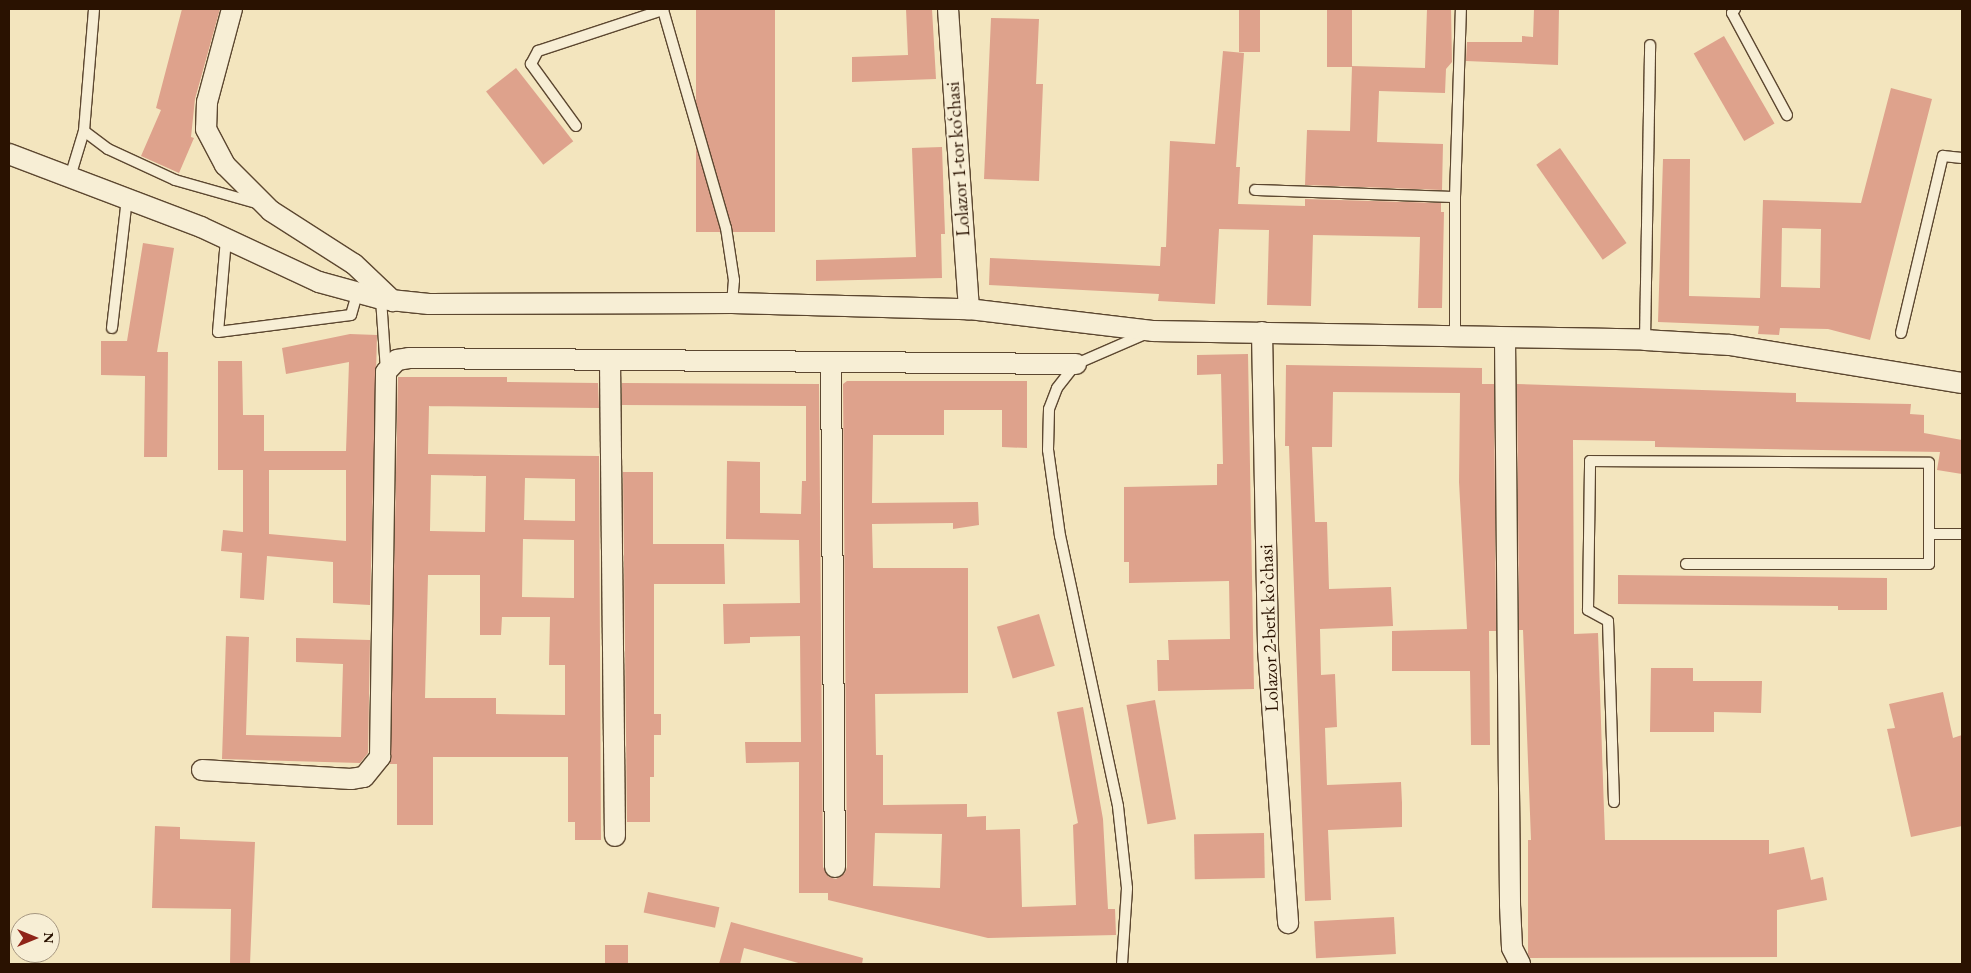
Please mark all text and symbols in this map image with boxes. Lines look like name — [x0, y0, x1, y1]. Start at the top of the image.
street label: Lolazor 1-tor ko‘chasi — [941, 81, 975, 237]
street label: Lolazor 2-berk koʼchasi — [1255, 544, 1283, 712]
north arrow — [10, 913, 60, 963]
text: N — [40, 932, 58, 944]

